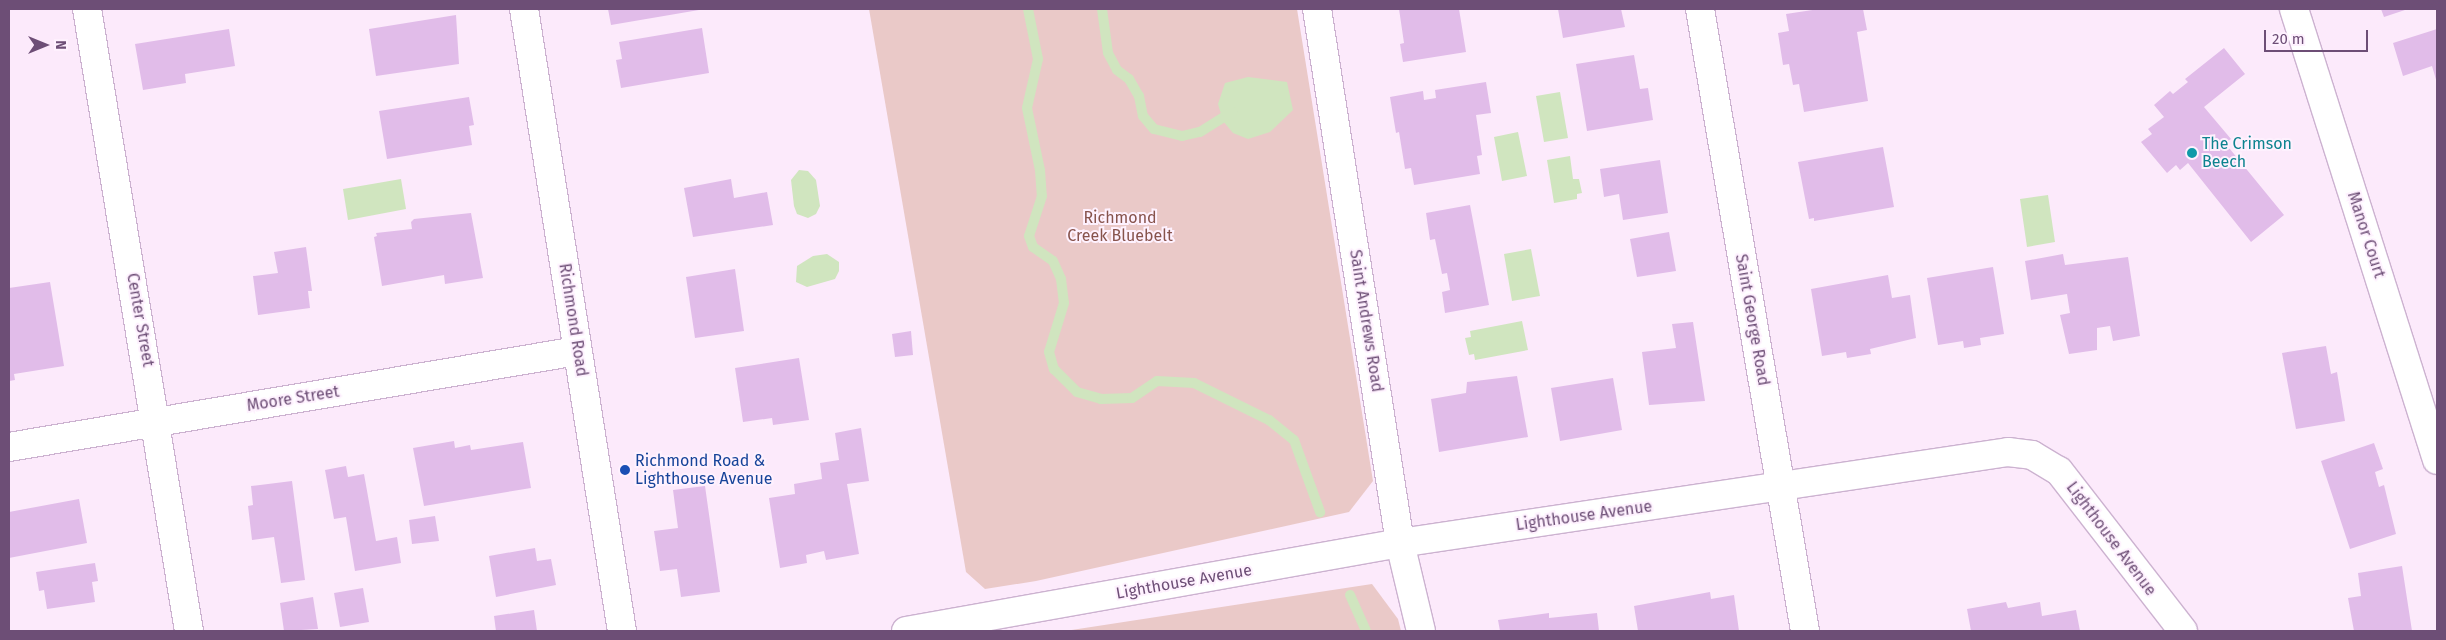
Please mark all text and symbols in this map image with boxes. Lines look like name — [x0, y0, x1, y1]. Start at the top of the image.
north arrow — [20, 20, 70, 70]
scale bar — [2266, 20, 2370, 52]
text: 20 m — [2272, 30, 2305, 48]
text: N — [52, 40, 69, 50]
place label: The Crimson Beech — [2202, 134, 2292, 172]
marker: The Crimson Beech — [2186, 147, 2198, 159]
street label: Manor Court — [2343, 189, 2389, 281]
park label: Richmond Creek Bluebelt — [1067, 208, 1173, 246]
street label: Saint Andrews Road — [1345, 248, 1387, 394]
street label: Saint George Road — [1731, 253, 1773, 387]
street label: Richmond Road — [555, 262, 591, 378]
street label: Center Street — [122, 272, 158, 368]
street label: Moore Street — [245, 382, 341, 416]
place label: Richmond Road & Lighthouse Avenue — [635, 451, 773, 489]
marker: Richmond Road & Lighthouse Avenue — [619, 464, 631, 476]
street label: Lighthouse Avenue — [2062, 478, 2160, 600]
street label: Lighthouse Avenue — [1515, 497, 1653, 535]
street label: Lighthouse Avenue — [1115, 561, 1253, 603]

